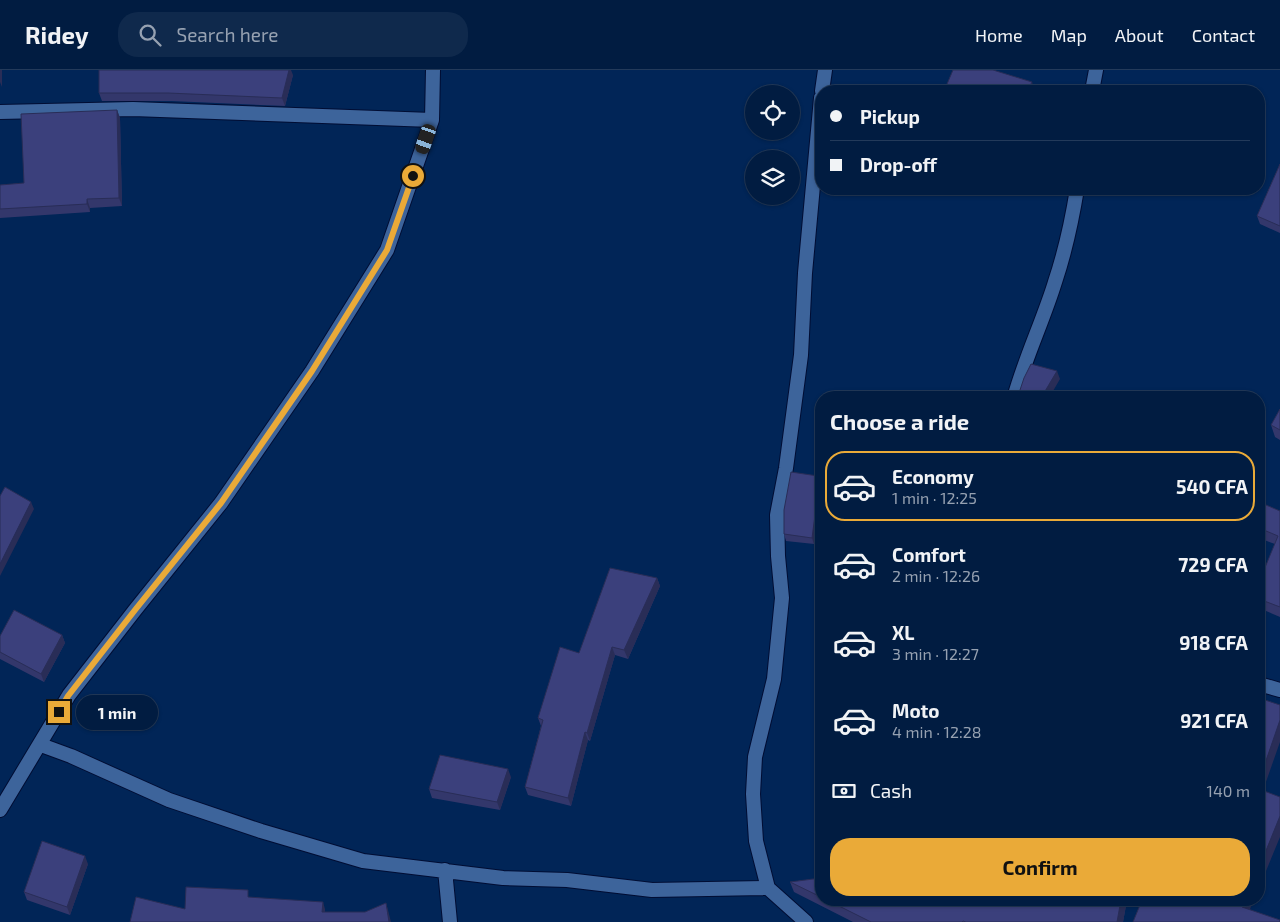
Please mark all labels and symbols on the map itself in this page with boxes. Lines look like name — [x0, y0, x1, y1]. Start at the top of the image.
car — [414, 122, 437, 156]
route start — [402, 165, 424, 187]
callout: 1 min — [76, 694, 159, 730]
route end — [48, 701, 70, 723]

